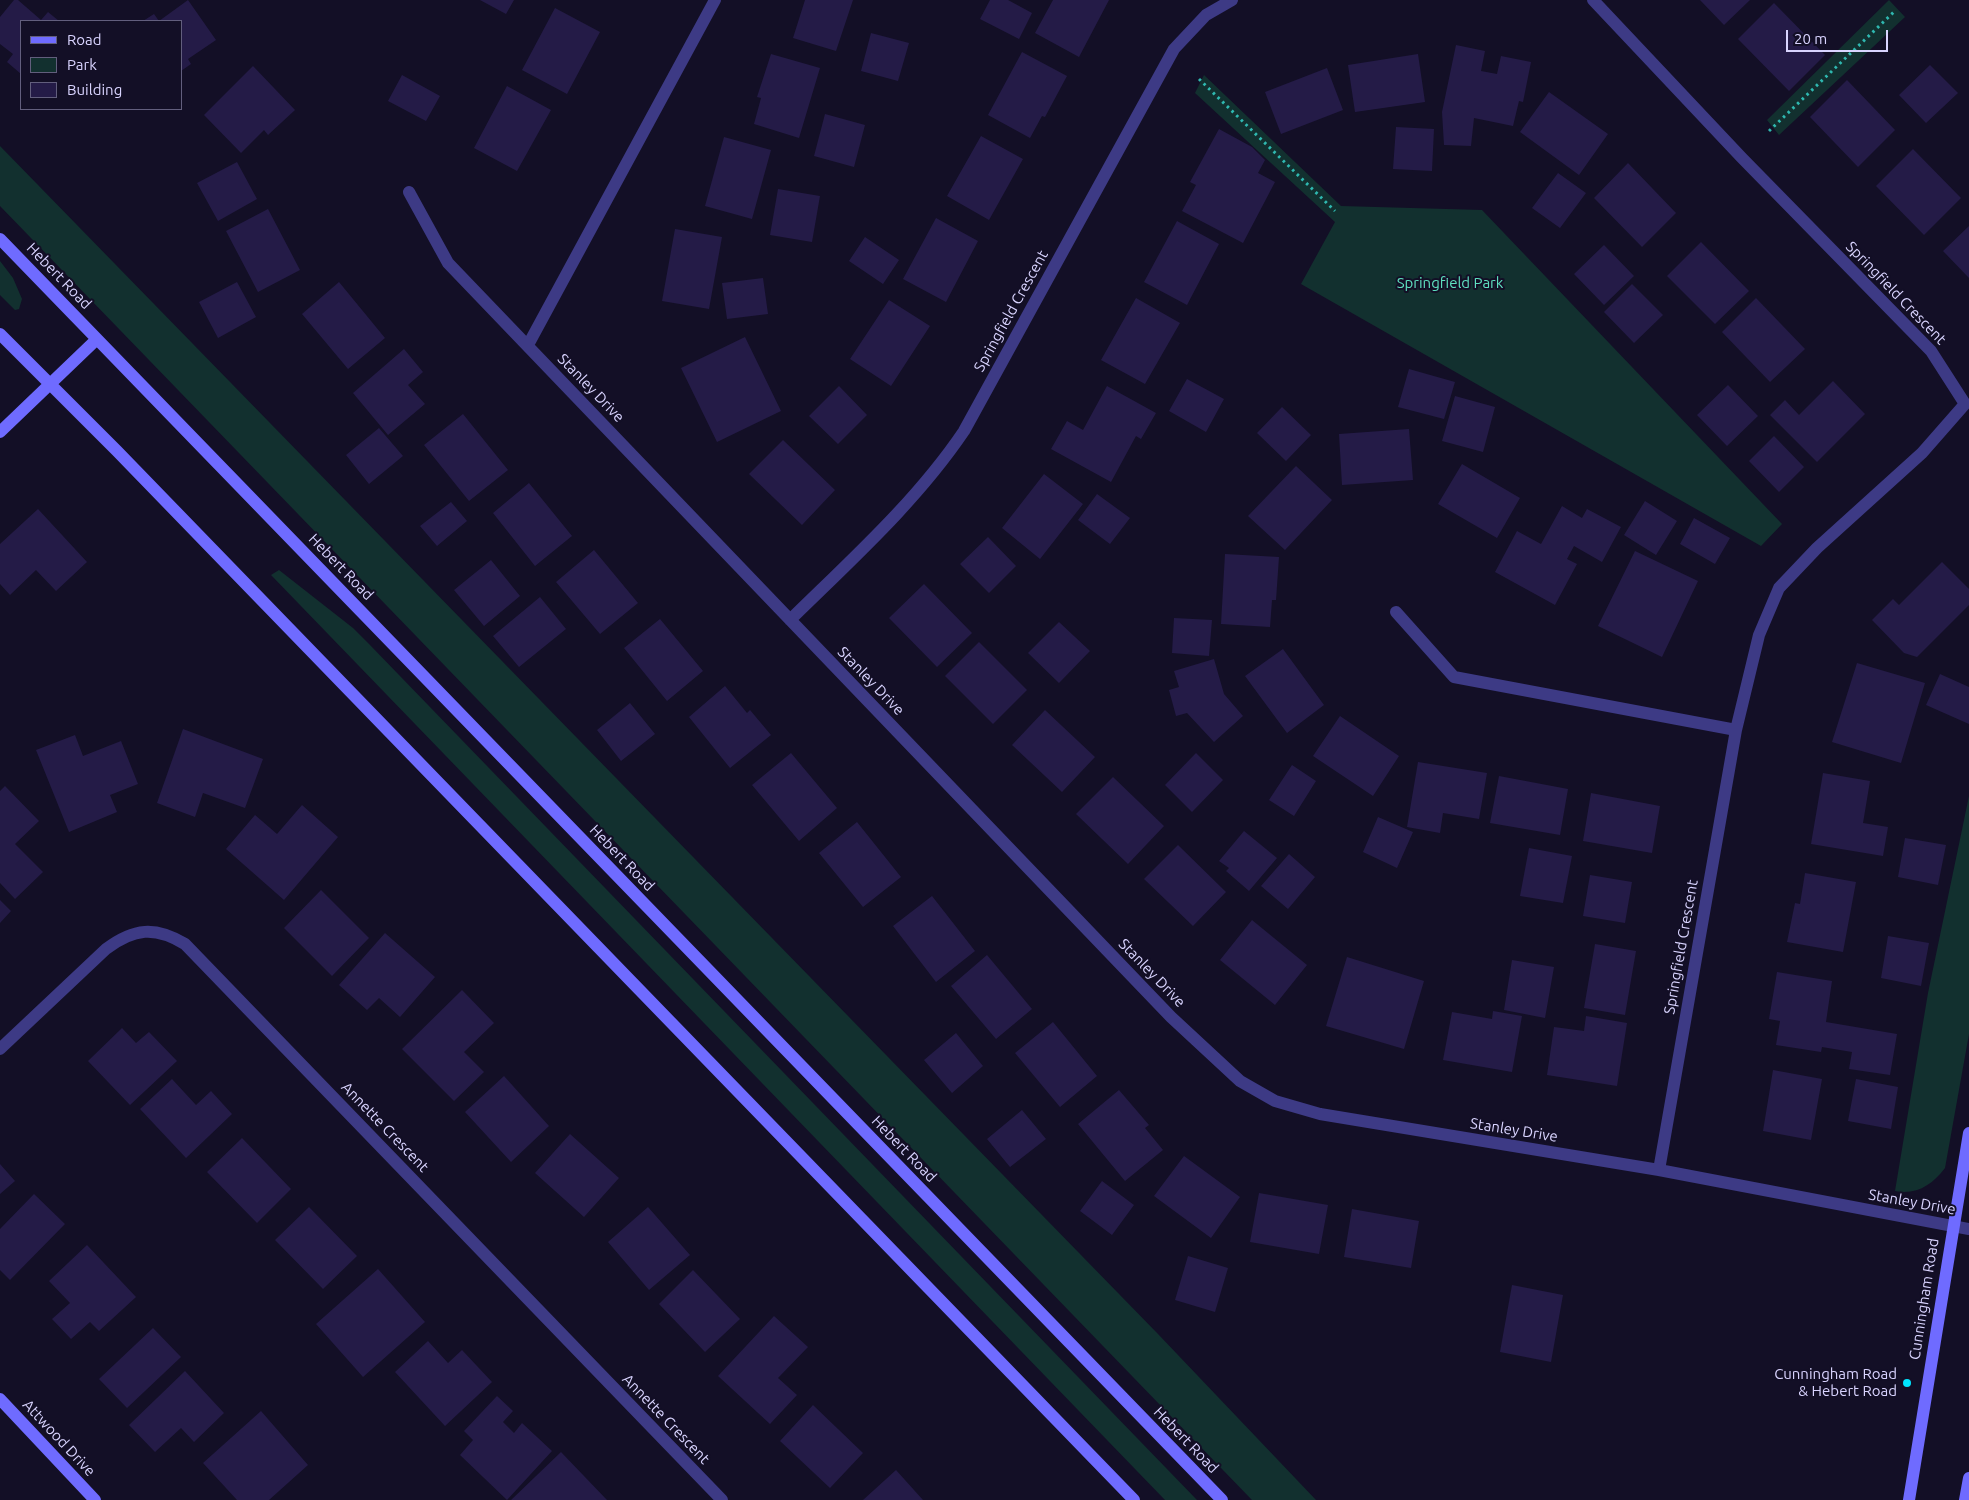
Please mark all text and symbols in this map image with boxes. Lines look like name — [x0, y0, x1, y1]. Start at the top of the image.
legend — [20, 20, 182, 110]
scale bar — [1789, 20, 1892, 52]
text: 20 m — [1794, 30, 1827, 47]
text: Road — [67, 31, 102, 48]
text: Park — [67, 56, 97, 73]
text: Building — [67, 81, 122, 98]
street label: Springfield Crescent — [1842, 238, 1950, 348]
street label: Hebert Road — [23, 239, 95, 313]
street label: Springfield Crescent — [970, 247, 1052, 375]
park label: Springfield Park — [1397, 274, 1503, 292]
street label: Stanley Drive — [554, 350, 628, 426]
street label: Hebert Road — [305, 530, 377, 604]
street label: Stanley Drive — [834, 643, 908, 719]
street label: Hebert Road — [586, 821, 658, 895]
street label: Springfield Crescent — [1660, 878, 1702, 1016]
street label: Stanley Drive — [1115, 935, 1189, 1011]
street label: Annette Crescent — [338, 1078, 432, 1176]
street label: Hebert Road — [868, 1112, 940, 1186]
street label: Stanley Drive — [1469, 1114, 1559, 1146]
street label: Stanley Drive — [1867, 1185, 1957, 1219]
street label: Cunningham Road — [1906, 1237, 1942, 1361]
place label: Cunningham Road & Hebert Road — [1774, 1365, 1897, 1400]
street label: Annette Crescent — [619, 1370, 713, 1468]
marker: Cunningham Road & Hebert Road — [1901, 1377, 1913, 1389]
street label: Attwood Drive — [19, 1396, 99, 1480]
street label: Hebert Road — [1150, 1403, 1222, 1477]

